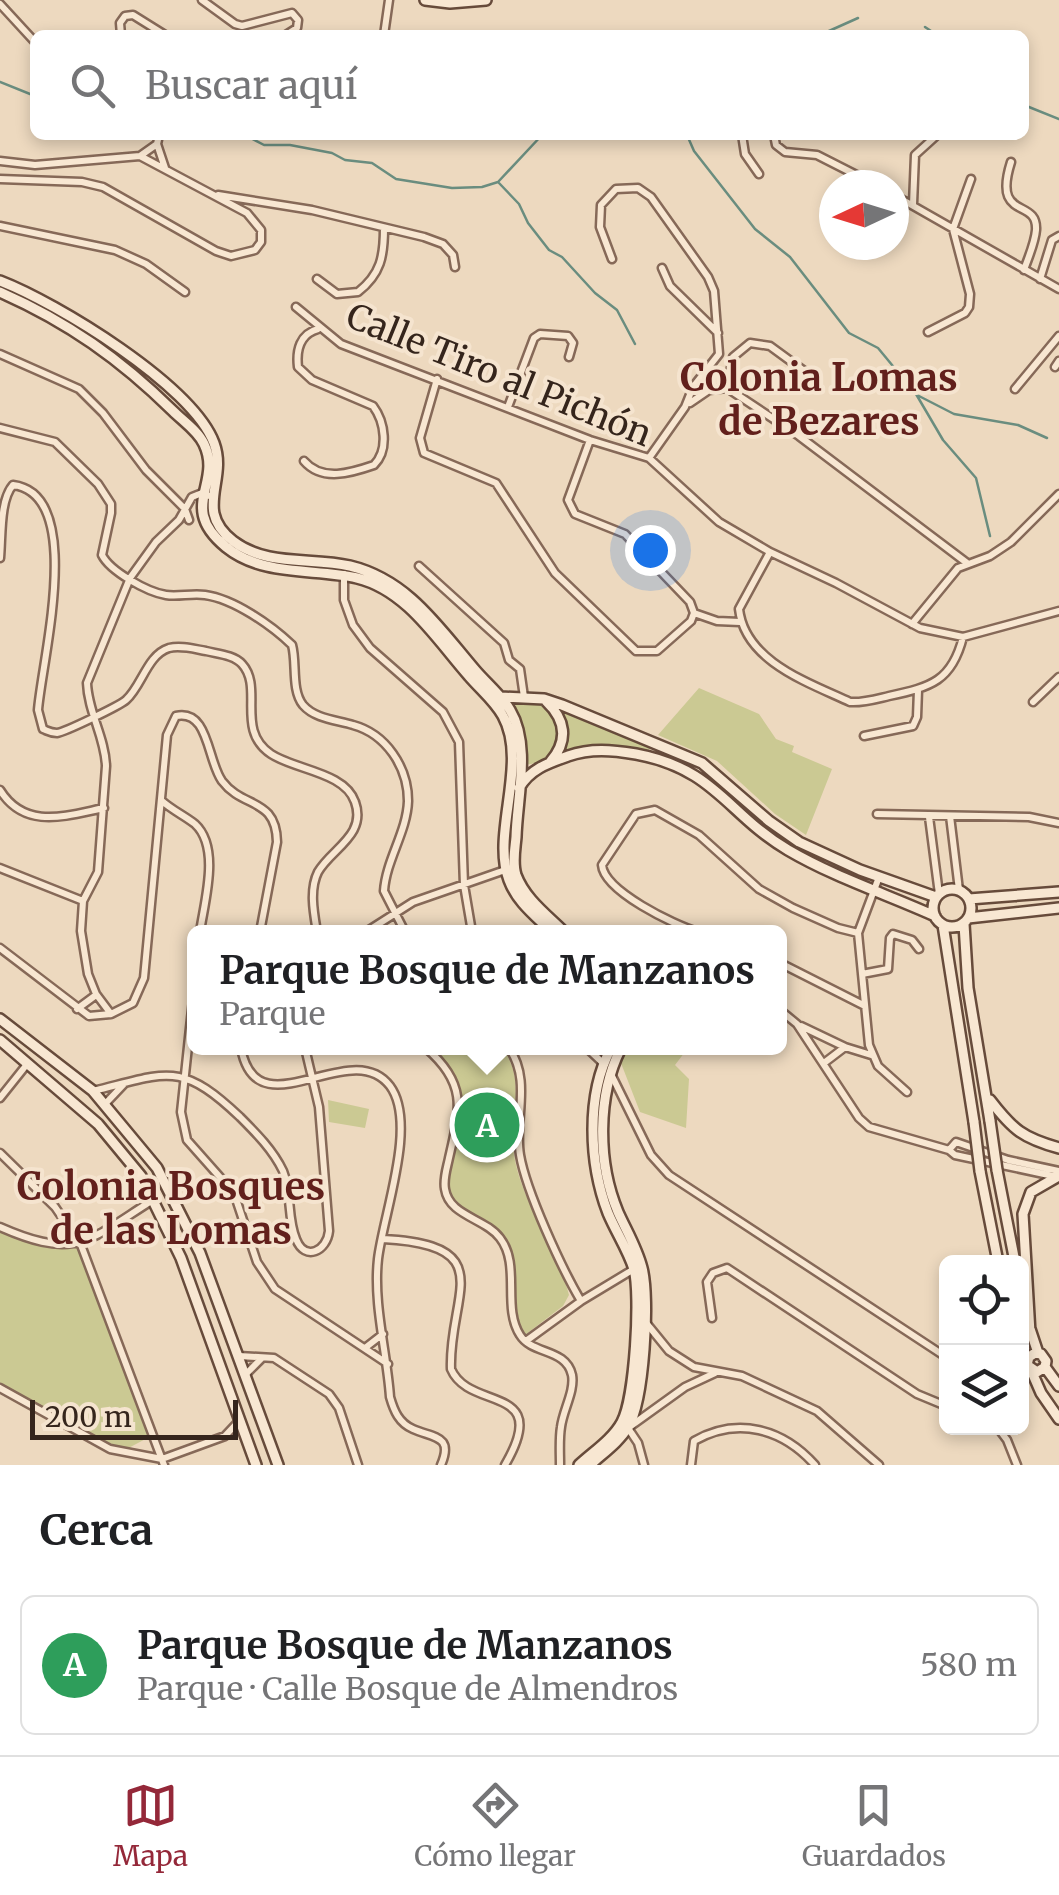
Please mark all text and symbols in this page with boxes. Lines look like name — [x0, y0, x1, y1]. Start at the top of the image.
search box — [30, 30, 1029, 140]
icon: search — [65, 58, 120, 113]
text: Buscar aquí — [145, 62, 357, 109]
north arrow — [819, 170, 909, 260]
street label: Calle Tiro al Pichón — [340, 294, 658, 456]
district label: Colonia Lomas de Bezares — [680, 354, 958, 445]
your location — [625, 525, 676, 576]
popup — [187, 925, 787, 1055]
text: Parque Bosque de Manzanos — [219, 947, 755, 994]
text: Parque — [219, 994, 325, 1034]
pin: A — [454, 1088, 520, 1162]
district label: Colonia Bosques de las Lomas — [17, 1163, 325, 1254]
map controls — [939, 1255, 1029, 1435]
button: locate — [939, 1255, 1029, 1345]
button: layers — [939, 1345, 1029, 1435]
scale bar — [30, 1395, 238, 1440]
text: 200 m — [45, 1399, 132, 1435]
text: Cerca — [40, 1504, 153, 1556]
text: Parque Bosque de Manzanos — [137, 1622, 673, 1669]
text: A — [63, 1645, 86, 1685]
text: 580 m — [920, 1645, 1017, 1685]
text: Parque · Calle Bosque de Almendros — [137, 1669, 678, 1709]
tab: Mapa — [113, 1778, 188, 1874]
tab: Cómo llegar — [414, 1778, 576, 1874]
tab: Guardados — [802, 1778, 946, 1874]

